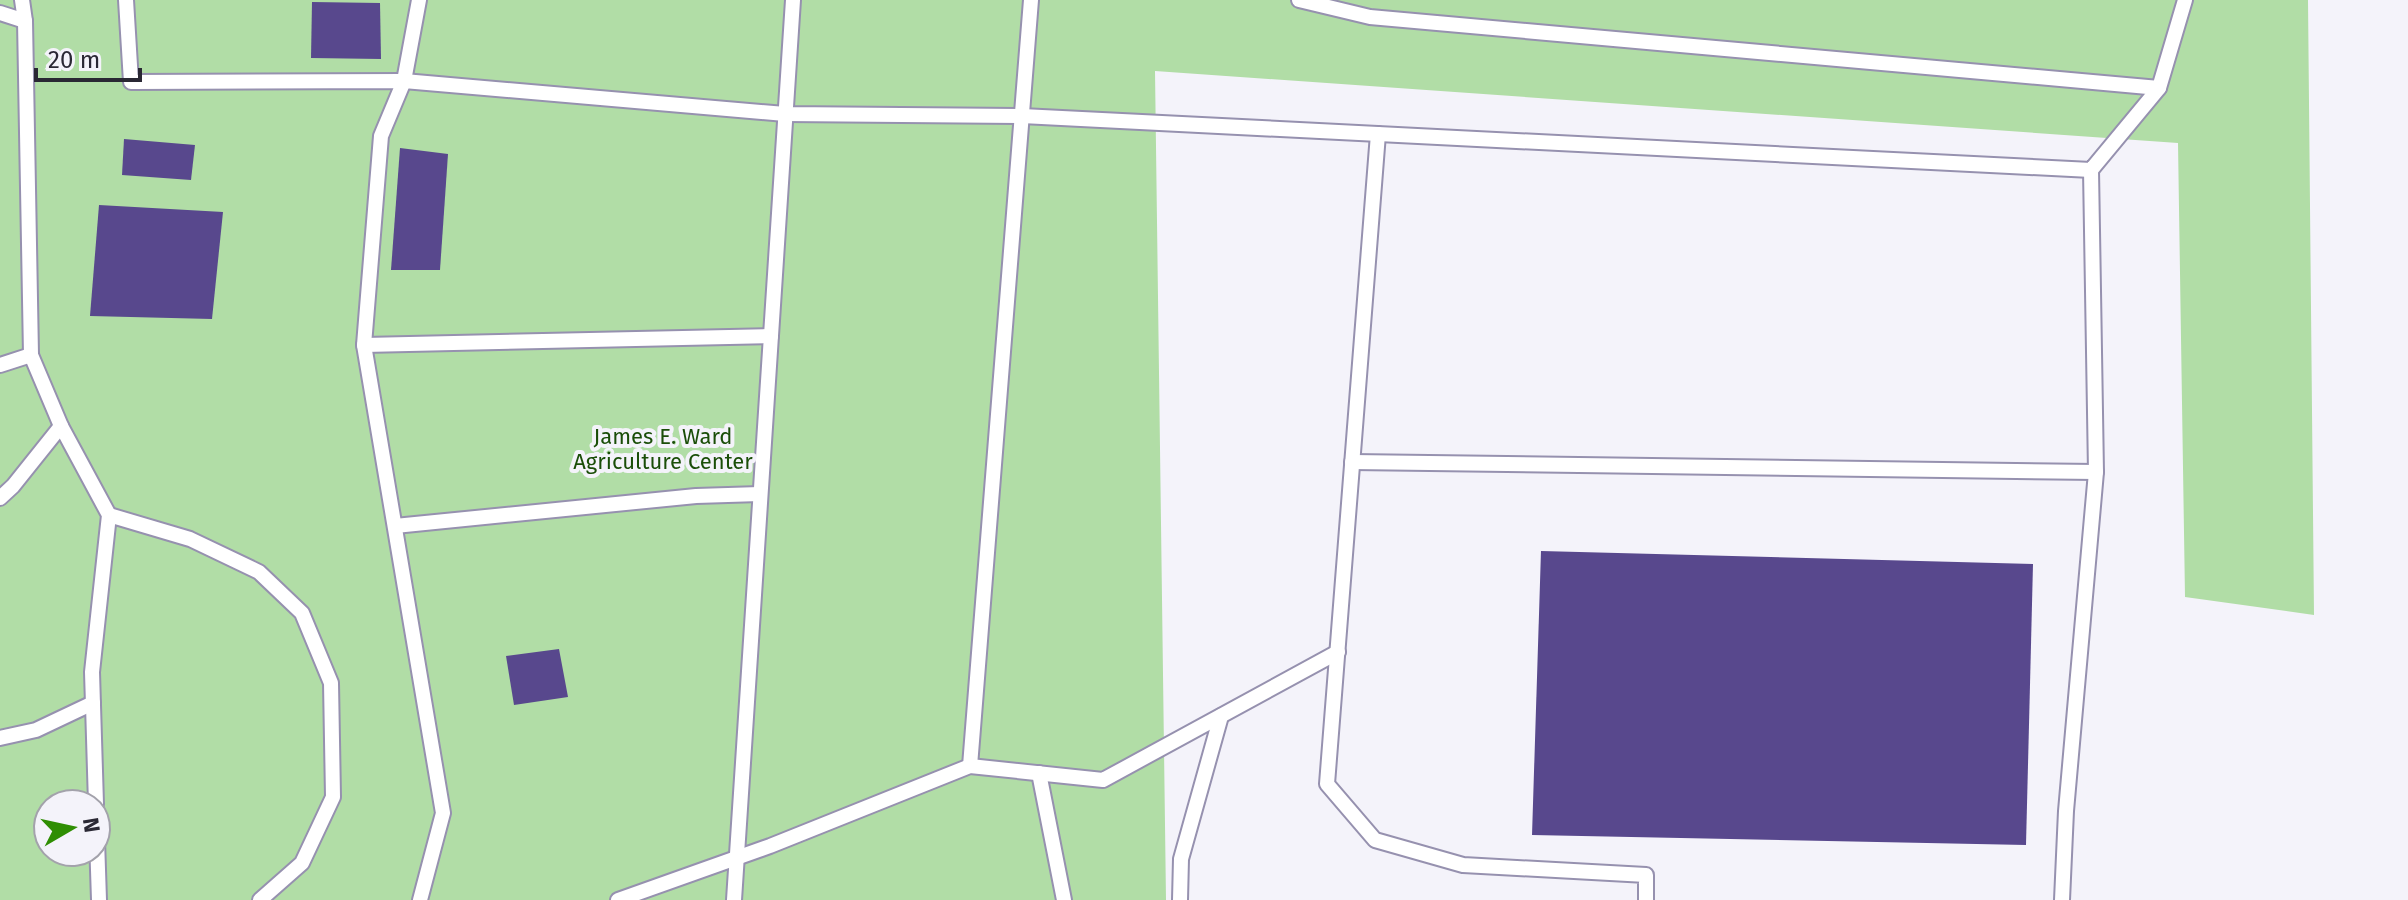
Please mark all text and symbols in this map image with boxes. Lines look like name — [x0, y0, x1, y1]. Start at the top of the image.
scale bar — [36, 32, 140, 82]
text: 20 m — [48, 46, 100, 74]
park label: James E. Ward Agriculture Center — [573, 423, 753, 475]
north arrow — [32, 788, 112, 868]
text: N — [77, 816, 106, 834]

